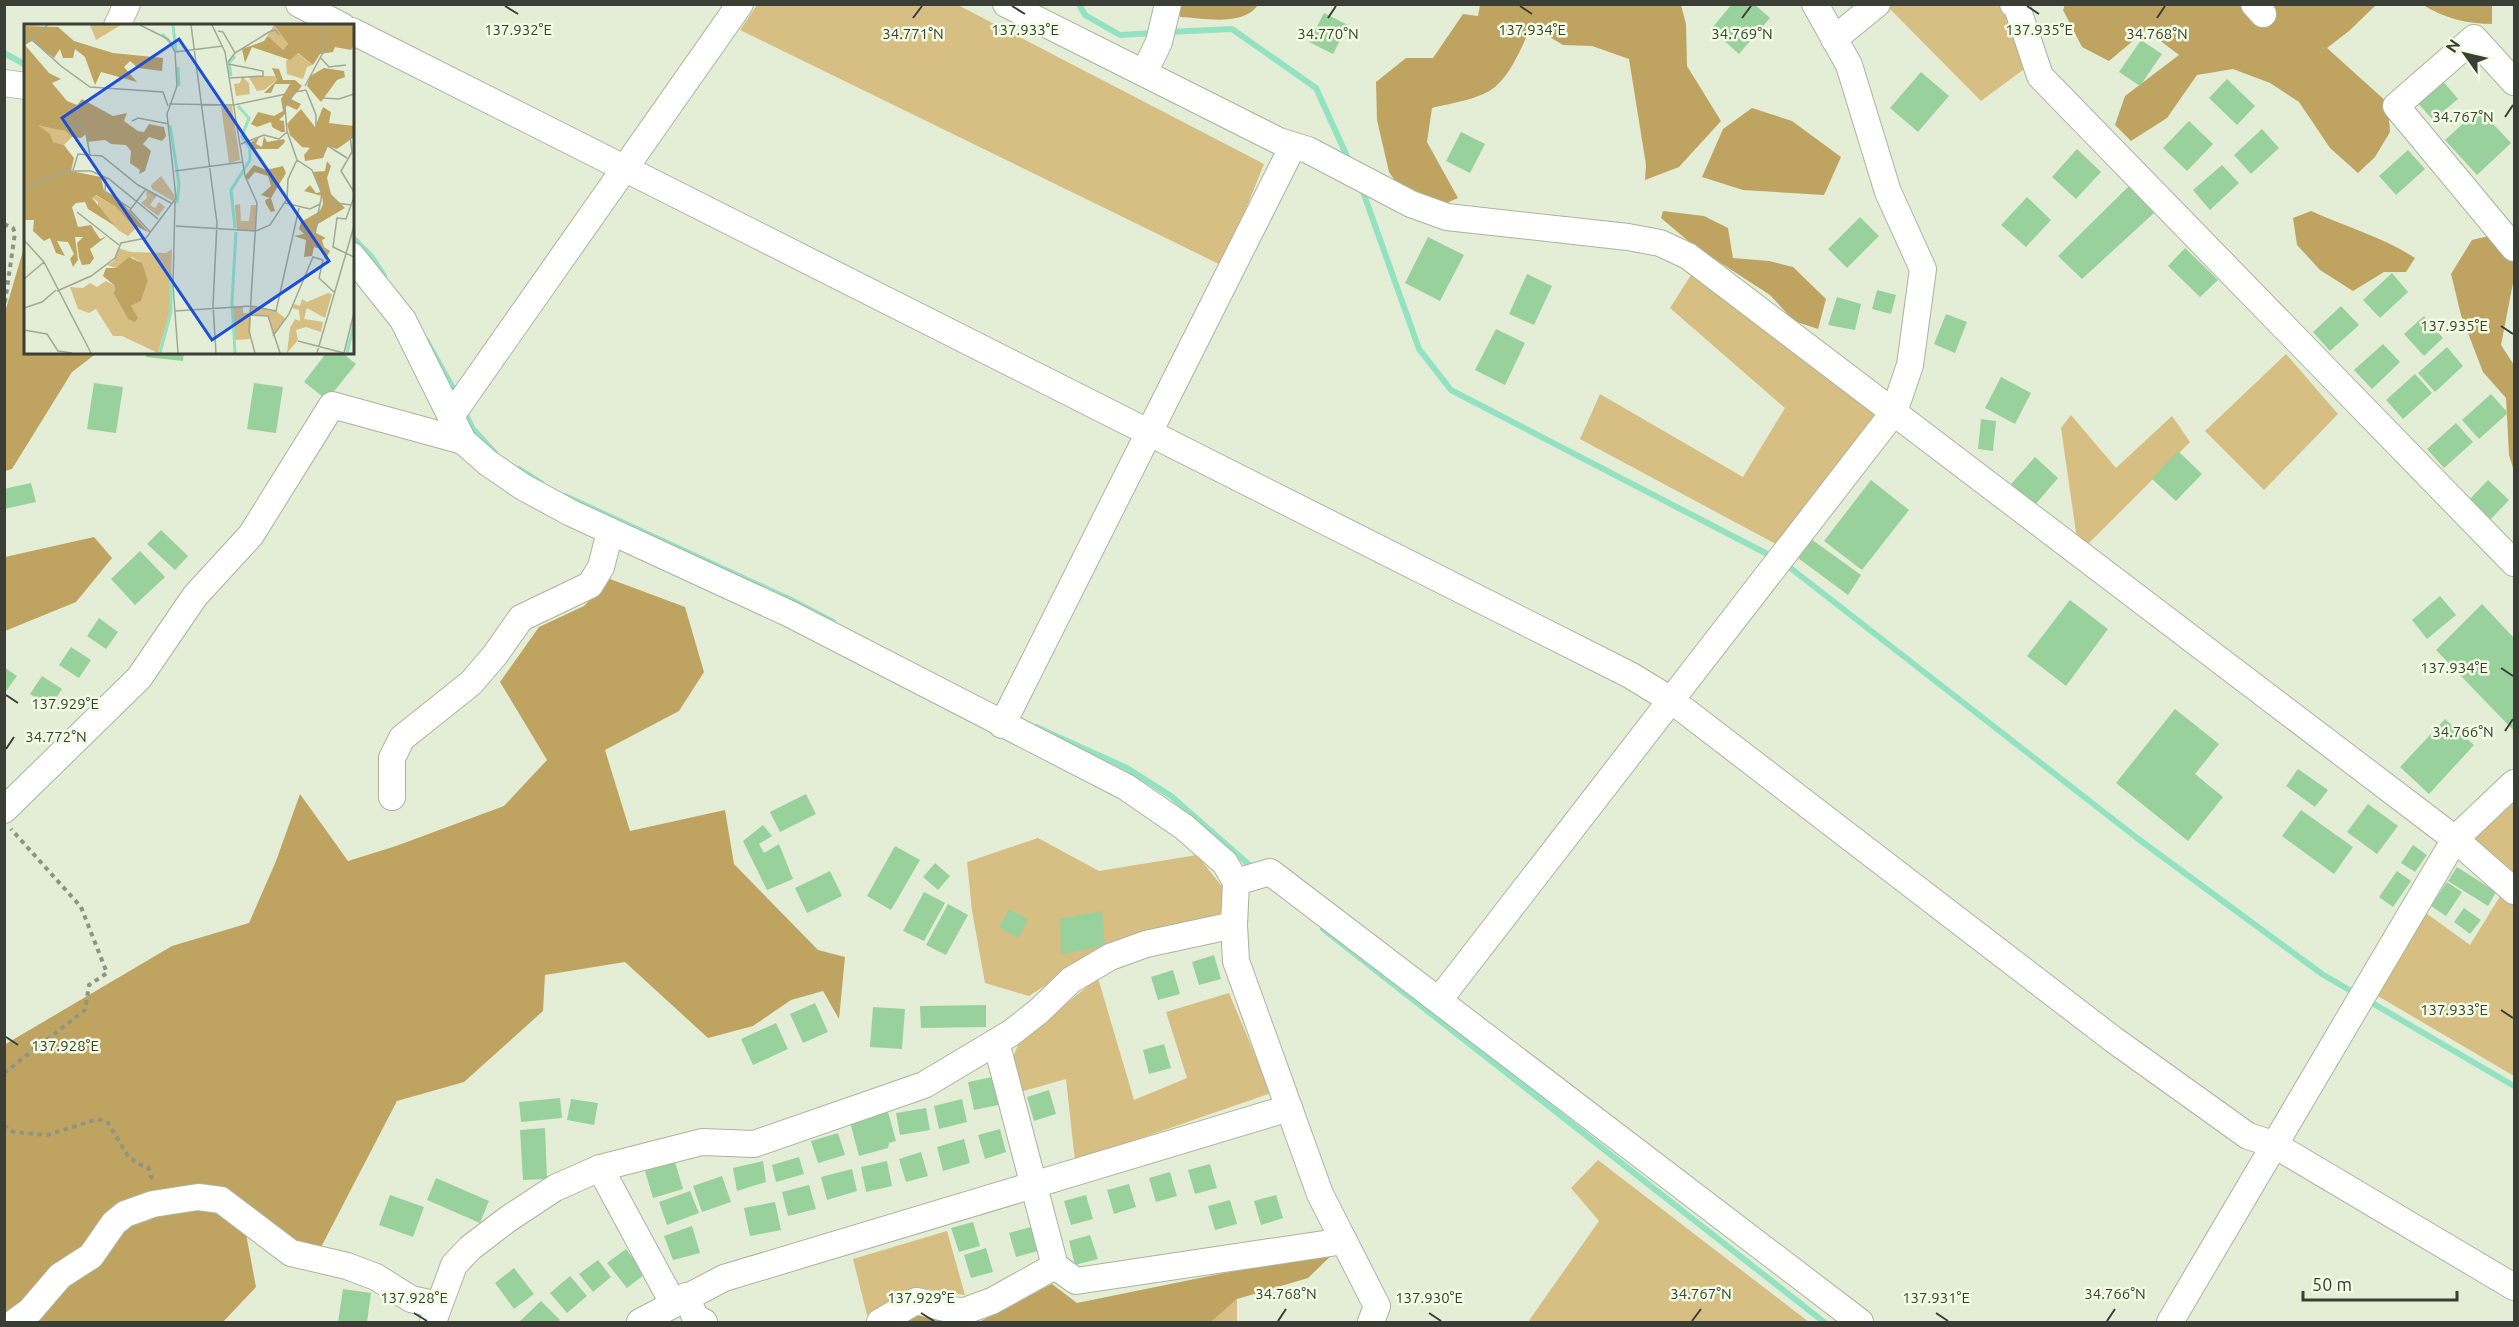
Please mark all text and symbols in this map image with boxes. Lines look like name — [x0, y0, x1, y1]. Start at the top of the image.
text: 137.932°E — [484, 21, 552, 38]
text: 137.933°E — [991, 21, 1059, 38]
text: 137.934°E — [1498, 21, 1566, 38]
text: 137.935°E — [2005, 21, 2073, 38]
inset map — [24, 24, 354, 354]
north arrow — [2435, 24, 2495, 84]
text: 34.771°N — [882, 25, 944, 42]
text: 34.770°N — [1297, 25, 1359, 42]
text: 34.769°N — [1711, 25, 1773, 42]
text: 34.768°N — [2126, 25, 2188, 42]
text: N — [2442, 36, 2463, 56]
text: 34.767°N — [2432, 108, 2494, 125]
text: 137.935°E — [2420, 317, 2488, 334]
text: 137.934°E — [2420, 659, 2488, 676]
text: 137.929°E — [31, 695, 99, 712]
text: 34.766°N — [2432, 723, 2494, 740]
text: 34.772°N — [25, 728, 87, 745]
text: 137.933°E — [2420, 1001, 2488, 1018]
text: 137.928°E — [31, 1037, 99, 1054]
scale bar — [2303, 1264, 2458, 1302]
text: 50 m — [2312, 1274, 2352, 1294]
text: 34.768°N — [1255, 1285, 1317, 1302]
text: 34.767°N — [1670, 1285, 1732, 1302]
text: 34.766°N — [2084, 1285, 2146, 1302]
text: 137.928°E — [380, 1289, 448, 1306]
text: 137.929°E — [887, 1289, 955, 1306]
text: 137.930°E — [1395, 1289, 1463, 1306]
text: 137.931°E — [1902, 1289, 1970, 1306]

